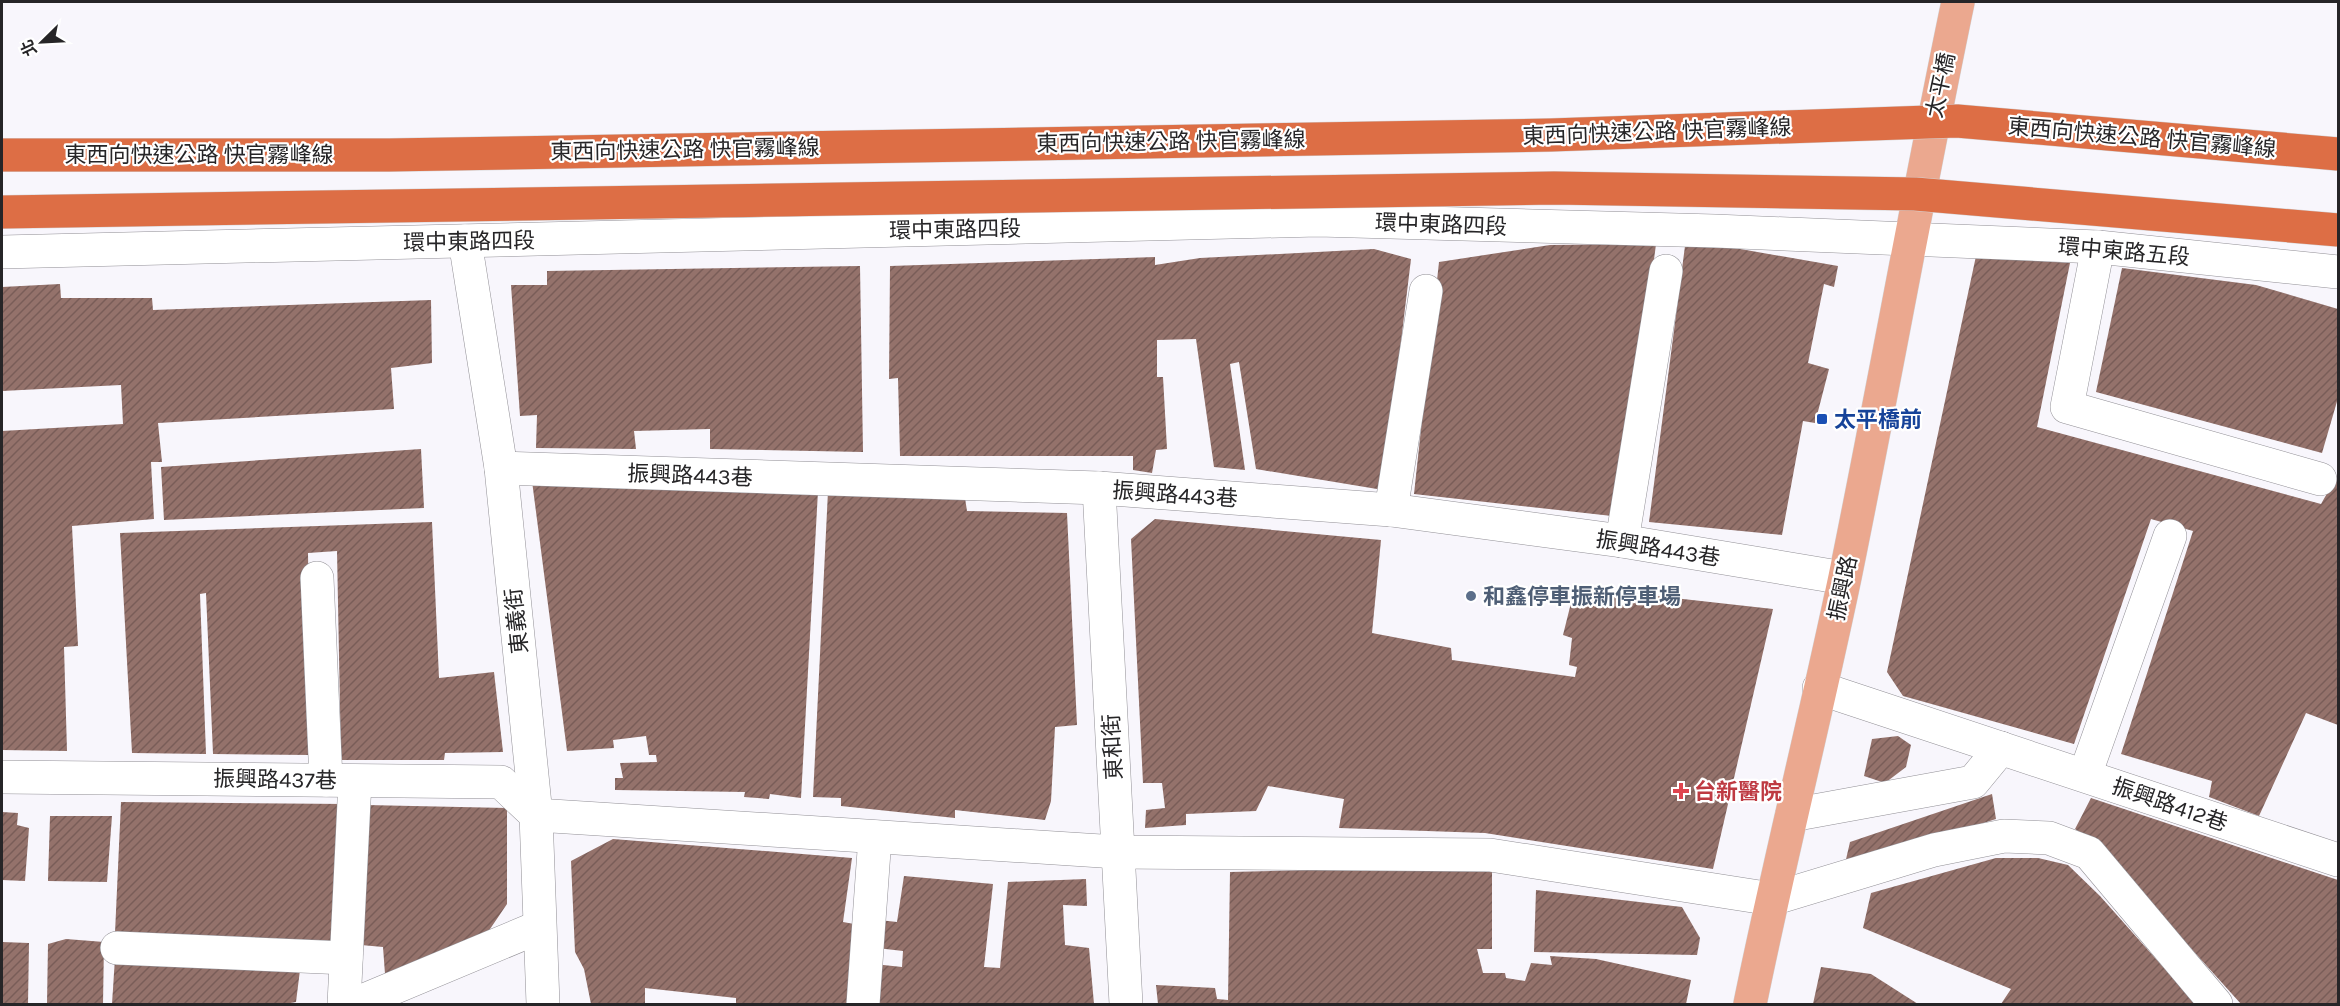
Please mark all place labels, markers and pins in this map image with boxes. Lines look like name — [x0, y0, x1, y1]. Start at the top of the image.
place label: 太平橋前 — [1834, 407, 1922, 433]
marker: 太平橋前 — [1815, 412, 1829, 426]
place label: 和鑫停車振新停車場 — [1483, 584, 1681, 610]
marker: 和鑫停車振新停車場 — [1464, 589, 1478, 603]
place label: 台新醫院 — [1694, 779, 1782, 805]
marker: 台新醫院 — [1672, 782, 1690, 800]

